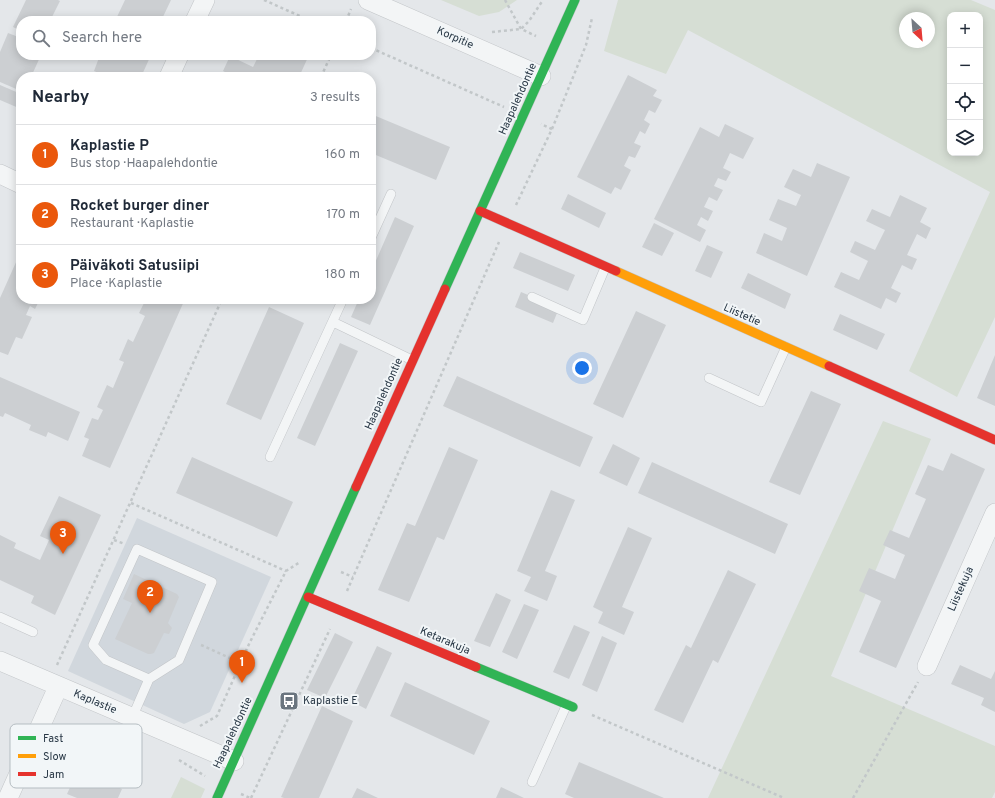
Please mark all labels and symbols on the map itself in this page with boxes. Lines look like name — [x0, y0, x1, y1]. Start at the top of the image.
north arrow — [899, 12, 935, 48]
street label: Korpitie — [434, 24, 476, 52]
street label: Haapalehdontie — [496, 61, 540, 137]
street label: Liistetie — [721, 301, 763, 329]
street label: Haapalehdontie — [362, 356, 406, 432]
your location — [572, 358, 592, 378]
pin: 3 — [50, 521, 76, 554]
street label: Liistekuja — [945, 564, 977, 614]
pin: 2 — [137, 580, 163, 613]
street label: Ketarakuja — [418, 624, 473, 658]
pin: 1 — [229, 650, 255, 683]
street label: Kaplastie — [71, 687, 119, 717]
bus stop icon: Kaplastie E — [278, 690, 300, 712]
place label: Kaplastie E — [303, 694, 358, 708]
street label: Haapalehdontie — [210, 695, 256, 771]
legend — [10, 724, 142, 788]
text: Fast — [43, 732, 63, 746]
text: Slow — [43, 750, 66, 764]
text: Jam — [43, 768, 64, 782]

